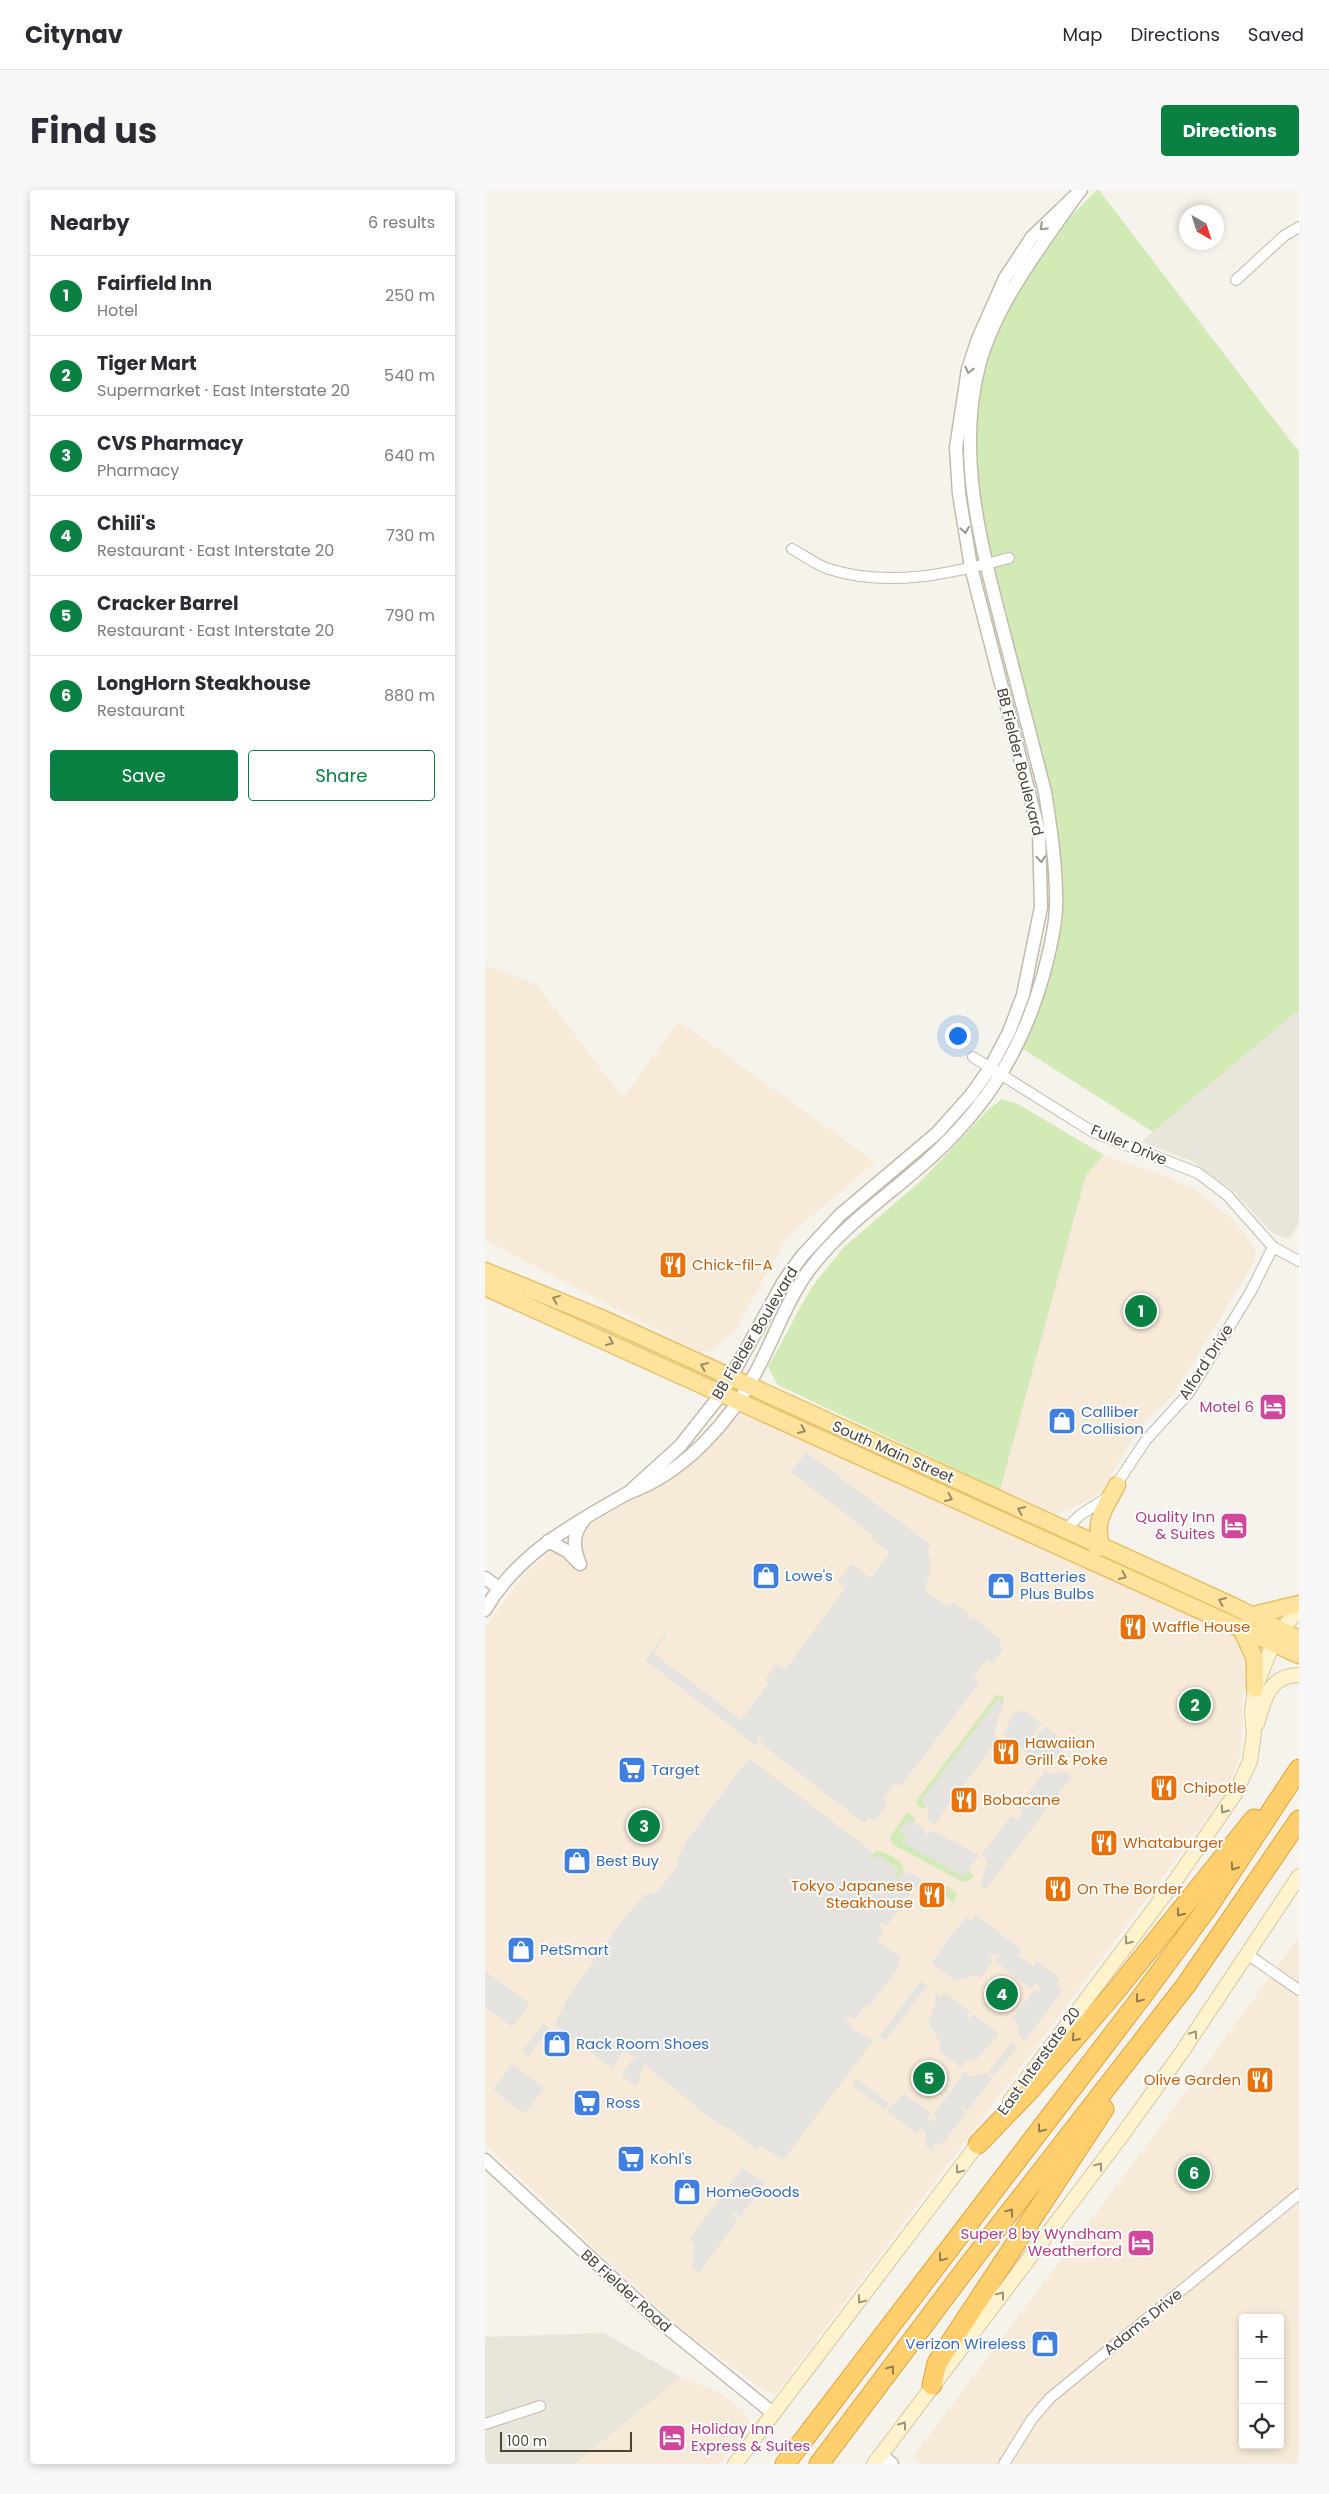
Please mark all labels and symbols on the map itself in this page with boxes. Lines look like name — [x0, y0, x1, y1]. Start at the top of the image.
north arrow — [1179, 205, 1224, 250]
one-way arrow — [1039, 221, 1048, 230]
one-way arrow — [964, 365, 975, 374]
one-way arrow — [959, 526, 969, 535]
street label: BB Fielder Boulevard — [992, 686, 1049, 838]
one-way arrow — [1035, 855, 1046, 863]
your location — [945, 1023, 971, 1049]
street label: Fuller Drive — [1088, 1119, 1171, 1170]
restaurant icon: Chick-fil-A — [658, 1250, 688, 1280]
place label: Chick-fil-A — [692, 1254, 773, 1275]
street label: BB Fielder Boulevard — [707, 1262, 803, 1403]
pin: 1 — [1125, 1292, 1157, 1330]
one-way arrow — [552, 1295, 561, 1306]
street label: Alford Drive — [1173, 1320, 1238, 1403]
one-way arrow — [605, 1336, 614, 1346]
one-way arrow — [700, 1362, 709, 1372]
hotel icon: Motel 6 — [1258, 1392, 1288, 1422]
place label: Motel 6 — [1200, 1396, 1254, 1417]
place label: Calliber Collision — [1081, 1401, 1144, 1439]
shop icon: Calliber Collision — [1047, 1406, 1077, 1436]
street label: South Main Street — [829, 1415, 957, 1488]
one-way arrow — [797, 1423, 806, 1434]
one-way arrow — [944, 1492, 953, 1502]
one-way arrow — [1017, 1505, 1026, 1516]
place label: Quality Inn & Suites — [1135, 1506, 1215, 1544]
hotel icon: Quality Inn & Suites — [1219, 1511, 1249, 1541]
shop icon: Lowe's — [751, 1561, 781, 1591]
place label: Lowe's — [785, 1565, 833, 1586]
place label: Batteries Plus Bulbs — [1020, 1566, 1094, 1604]
one-way arrow — [1118, 1569, 1127, 1580]
shop icon: Batteries Plus Bulbs — [986, 1571, 1016, 1601]
one-way arrow — [1218, 1596, 1227, 1607]
restaurant icon: Waffle House — [1118, 1612, 1148, 1642]
place label: Waffle House — [1152, 1616, 1250, 1637]
pin: 2 — [1179, 1686, 1211, 1724]
place label: Hawaiian Grill & Poke — [1025, 1732, 1108, 1770]
restaurant icon: Hawaiian Grill & Poke — [991, 1737, 1021, 1767]
supermarket icon: Target — [617, 1755, 647, 1785]
place label: Target — [651, 1759, 700, 1780]
restaurant icon: Chipotle — [1149, 1773, 1179, 1803]
place label: Chipotle — [1183, 1777, 1246, 1798]
restaurant icon: Bobacane — [949, 1785, 979, 1815]
place label: Bobacane — [983, 1789, 1060, 1810]
one-way arrow — [1221, 1805, 1230, 1814]
pin: 3 — [628, 1807, 660, 1845]
restaurant icon: Whataburger — [1089, 1828, 1119, 1858]
place label: Whataburger — [1123, 1832, 1224, 1853]
shop icon: Best Buy — [562, 1846, 592, 1876]
place label: Best Buy — [596, 1850, 660, 1871]
one-way arrow — [1231, 1862, 1240, 1871]
restaurant icon: On The Border — [1043, 1874, 1073, 1904]
place label: Tokyo Japanese Steakhouse — [791, 1875, 913, 1913]
place label: On The Border — [1077, 1878, 1183, 1899]
restaurant icon: Tokyo Japanese Steakhouse — [917, 1880, 947, 1910]
one-way arrow — [1177, 1907, 1185, 1916]
shop icon: PetSmart — [506, 1935, 536, 1965]
one-way arrow — [1125, 1936, 1134, 1945]
place label: PetSmart — [540, 1939, 609, 1960]
pin: 4 — [986, 1975, 1018, 2013]
one-way arrow — [1136, 1993, 1145, 2003]
street label: East Interstate 20 — [992, 2002, 1085, 2119]
shop icon: Rack Room Shoes — [542, 2029, 572, 2059]
one-way arrow — [1188, 2030, 1197, 2040]
one-way arrow — [1072, 2032, 1081, 2041]
place label: Rack Room Shoes — [576, 2033, 709, 2054]
pin: 5 — [913, 2059, 945, 2097]
restaurant icon: Olive Garden — [1245, 2065, 1275, 2095]
place label: Olive Garden — [1144, 2069, 1241, 2090]
supermarket icon: Ross — [572, 2088, 602, 2118]
place label: Ross — [606, 2092, 641, 2113]
one-way arrow — [1038, 2123, 1046, 2132]
supermarket icon: Kohl's — [616, 2144, 646, 2174]
place label: Kohl's — [650, 2148, 692, 2169]
pin: 6 — [1178, 2154, 1210, 2192]
one-way arrow — [1093, 2162, 1102, 2172]
one-way arrow — [956, 2164, 964, 2173]
shop icon: HomeGoods — [672, 2177, 702, 2207]
place label: HomeGoods — [706, 2181, 800, 2202]
one-way arrow — [1004, 2208, 1013, 2218]
place label: Super 8 by Wyndham Weatherford — [960, 2223, 1122, 2261]
hotel icon: Super 8 by Wyndham Weatherford — [1126, 2228, 1156, 2258]
street label: BB Fielder Road — [577, 2244, 676, 2337]
one-way arrow — [939, 2252, 948, 2262]
street label: Adams Drive — [1099, 2283, 1186, 2360]
one-way arrow — [995, 2292, 1003, 2301]
one-way arrow — [858, 2294, 867, 2304]
shop icon: Verizon Wireless — [1030, 2329, 1060, 2359]
place label: Verizon Wireless — [905, 2333, 1026, 2354]
one-way arrow — [885, 2366, 893, 2375]
place label: Holiday Inn Express & Suites — [691, 2418, 811, 2456]
one-way arrow — [897, 2421, 906, 2431]
hotel icon: Holiday Inn Express & Suites — [657, 2423, 687, 2453]
scale bar — [500, 2429, 633, 2452]

